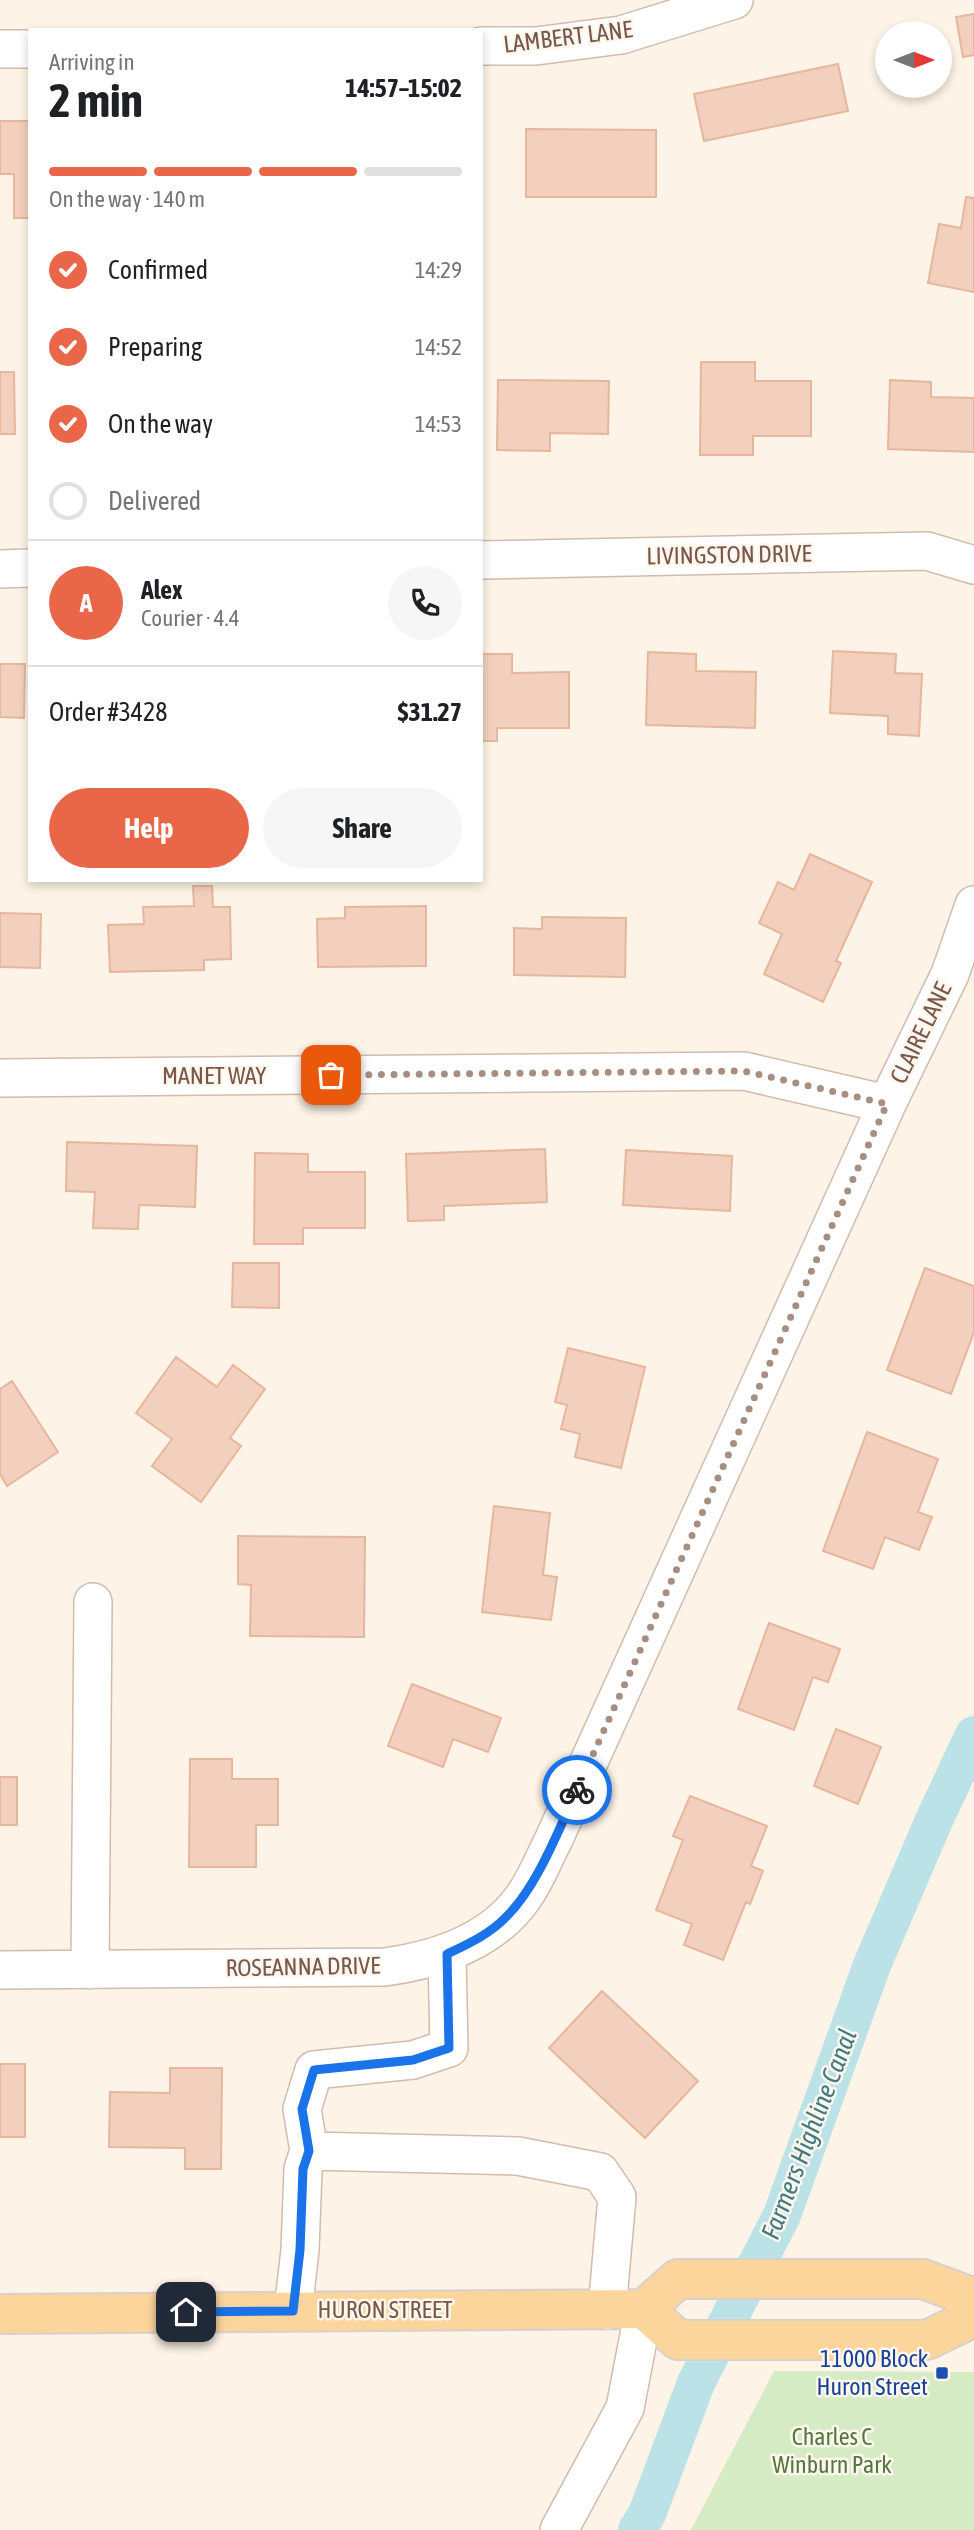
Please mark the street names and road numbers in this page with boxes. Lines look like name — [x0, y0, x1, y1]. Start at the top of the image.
street label: LAMBERT LANE — [502, 15, 634, 58]
street label: LIVINGSTON DRIVE — [646, 540, 812, 569]
street label: CLAIRE LANE — [885, 978, 957, 1088]
street label: MANET WAY — [162, 1062, 266, 1089]
street label: ROSEANNA DRIVE — [225, 1952, 381, 1981]
street label: HURON STREET — [318, 2296, 453, 2323]

